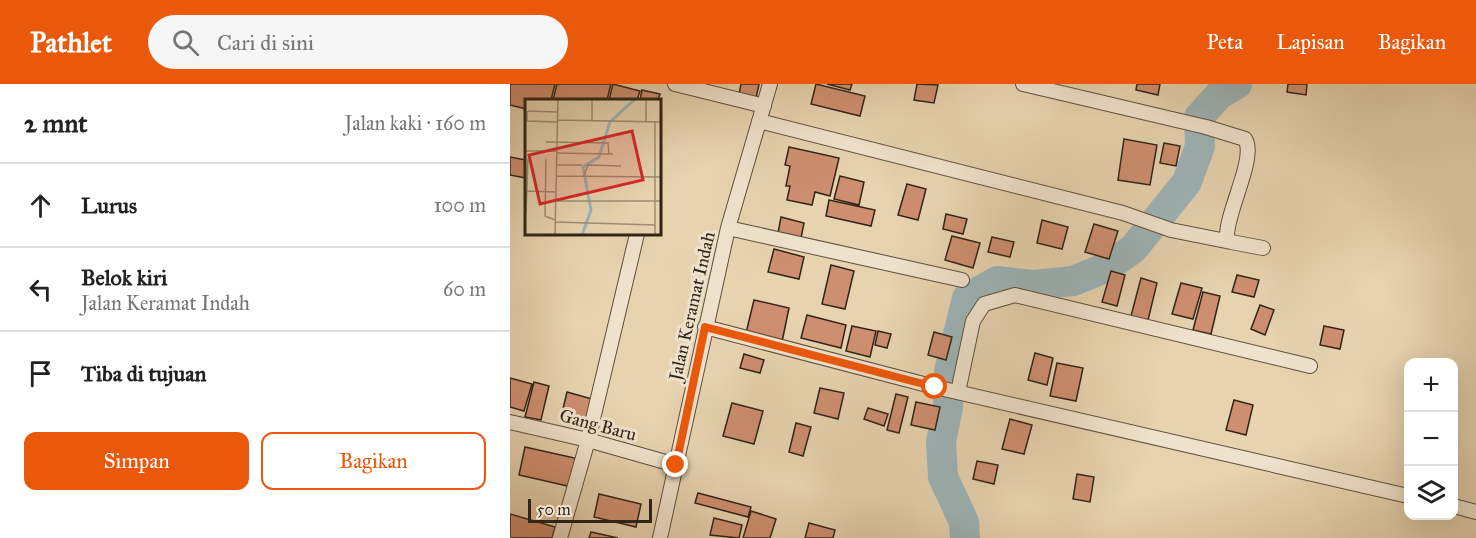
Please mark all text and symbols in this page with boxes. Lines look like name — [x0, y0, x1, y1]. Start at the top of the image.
search box — [148, 15, 568, 69]
text: Pathlet — [30, 25, 112, 60]
icon: search — [169, 26, 202, 59]
text: Cari di sini — [217, 29, 314, 56]
text: Peta — [1207, 29, 1243, 55]
text: Lapisan — [1276, 29, 1345, 55]
text: Bagikan — [1378, 29, 1446, 55]
inset map — [525, 99, 662, 236]
text: 2 mnt — [24, 107, 87, 139]
text: Jalan kaki · 160 m — [345, 111, 486, 135]
icon: ahead — [24, 189, 57, 222]
text: Lurus — [81, 192, 137, 219]
text: 100 m — [434, 193, 486, 217]
street label: Jalan Keramat Indah — [664, 229, 721, 385]
text: Belok kiri — [81, 264, 167, 291]
icon: left — [24, 273, 57, 306]
text: 60 m — [443, 277, 486, 301]
text: Jalan Keramat Indah — [81, 291, 250, 315]
icon: arrive — [24, 357, 57, 390]
map controls — [1404, 358, 1458, 520]
button: + — [1404, 358, 1458, 412]
text: Tiba di tujuan — [81, 360, 206, 387]
route start — [921, 373, 947, 399]
street label: Gang Baru — [557, 404, 639, 447]
button: − — [1404, 412, 1458, 466]
button: Simpan — [24, 432, 249, 490]
button: Bagikan — [261, 432, 486, 490]
route end — [662, 451, 688, 477]
button: layers — [1404, 466, 1458, 520]
scale bar — [528, 496, 652, 524]
text: 50 m — [537, 500, 571, 519]

